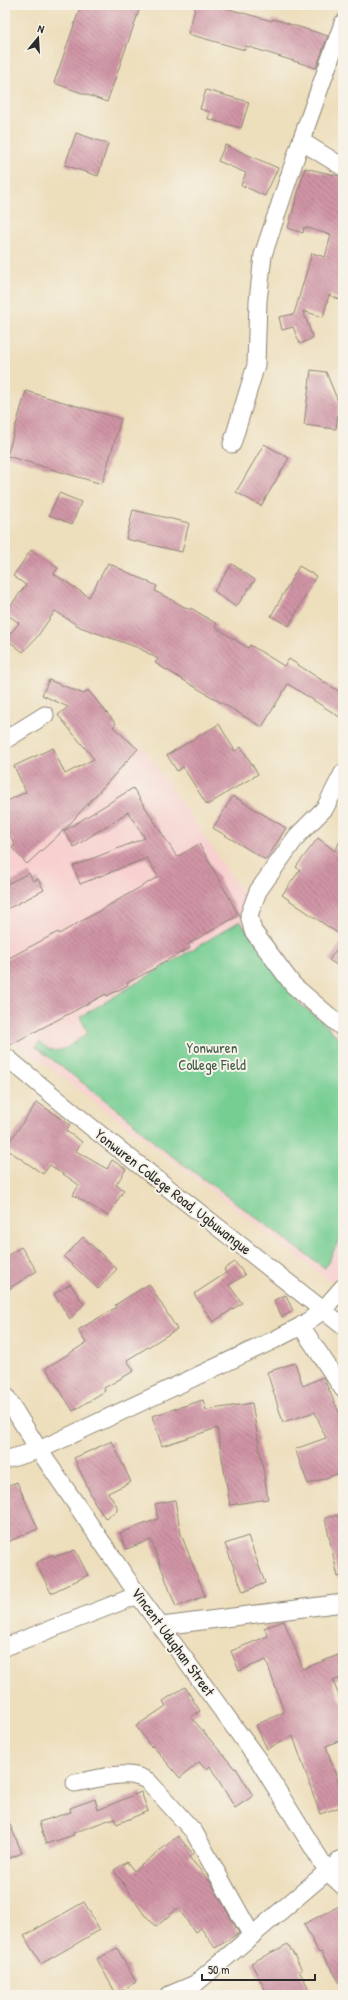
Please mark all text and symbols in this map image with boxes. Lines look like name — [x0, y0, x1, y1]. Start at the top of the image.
north arrow — [18, 18, 58, 58]
text: N — [36, 21, 46, 36]
park label: Yonwuren College Field — [178, 1037, 246, 1075]
street label: Yonwuren College Road, Ugbuwangue — [91, 1124, 256, 1259]
street label: Vincent Udughan Street — [127, 1583, 221, 1701]
scale bar — [202, 1956, 315, 1982]
text: 50 m — [208, 1961, 229, 1978]

